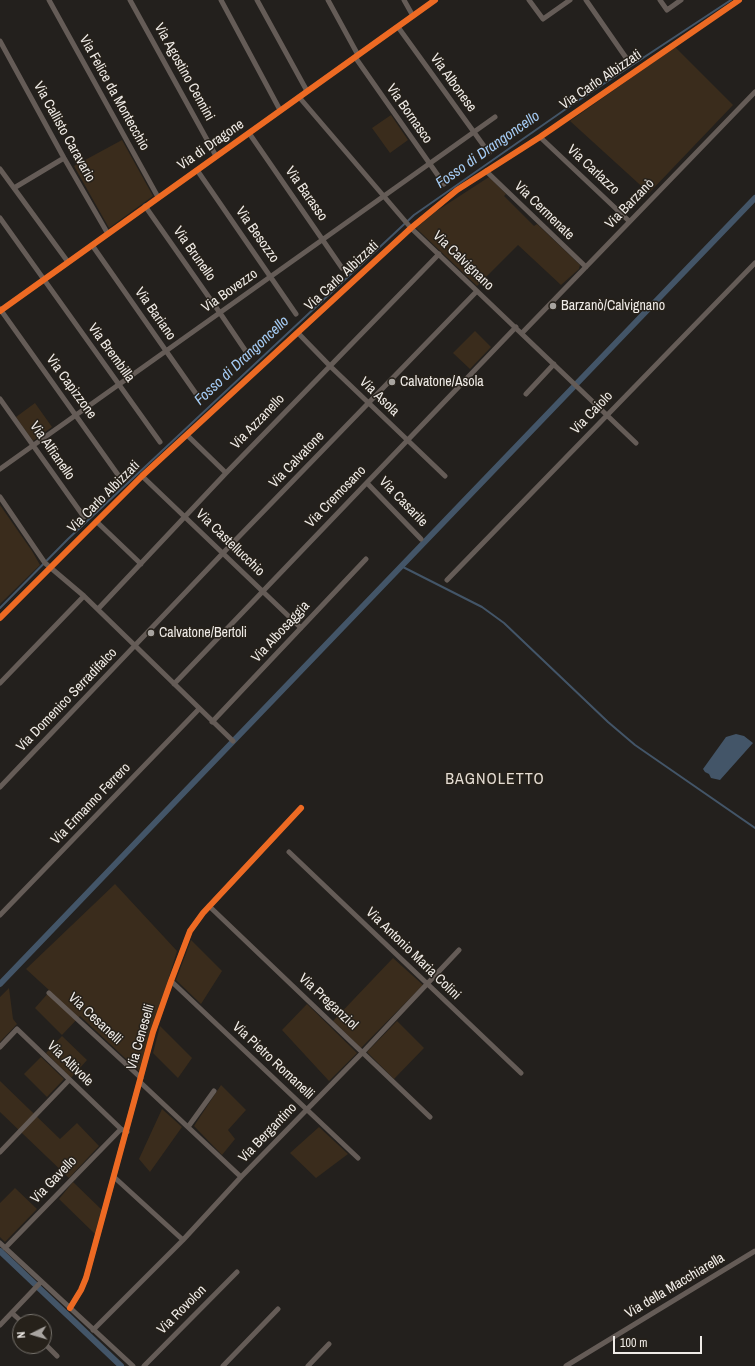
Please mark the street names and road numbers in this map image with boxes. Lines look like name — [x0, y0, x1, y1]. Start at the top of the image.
street label: Via Agostino Cennini — [150, 20, 218, 124]
street label: Via Felice da Montecchio — [75, 32, 153, 154]
street label: Via Carlo Albizzati — [557, 47, 645, 113]
street label: Via Albonese — [426, 51, 480, 115]
street label: Via Callisto Caravario — [29, 79, 99, 185]
street label: Via Bornasco — [382, 81, 436, 147]
street label: Via di Dragone — [175, 116, 247, 174]
street label: Via Carlazzo — [563, 142, 623, 198]
street label: Via Barasso — [281, 164, 331, 224]
street label: Via Barzanò — [602, 176, 658, 232]
street label: Via Cermenate — [510, 178, 578, 244]
street label: Via Besozzo — [232, 204, 282, 266]
street label: Via Brunello — [169, 224, 219, 284]
street label: Via Calvignano — [429, 228, 497, 294]
street label: Via Carlo Albizzati — [302, 238, 382, 314]
street label: Via Bovezzo — [199, 266, 261, 316]
street label: Via Bariano — [131, 284, 179, 344]
street label: Via Brembilla — [84, 320, 138, 386]
street label: Via Capizzone — [42, 352, 100, 422]
street label: Via Asola — [356, 374, 402, 420]
street label: Via Caiolo — [567, 388, 617, 438]
street label: Via Azzanello — [228, 391, 288, 453]
street label: Via Alfianello — [26, 419, 78, 483]
street label: Via Calvatone — [266, 428, 328, 492]
street label: Via Carlo Albizzati — [65, 458, 143, 536]
street label: Via Cremosano — [302, 463, 370, 531]
street label: Via Casarile — [375, 474, 431, 530]
street label: Via Castellucchio — [192, 506, 268, 580]
street label: Via Albosaggia — [248, 598, 314, 666]
street label: Via Domenico Serradifalco — [13, 645, 121, 755]
street label: Via Ermanno Ferrero — [48, 760, 134, 848]
street label: Via Antonio Maria Colini — [362, 904, 464, 1004]
street label: Via Preganziol — [295, 970, 361, 1034]
street label: Via Cesanelli — [64, 990, 126, 1048]
street label: Via Ceneselli — [124, 1002, 158, 1072]
street label: Via Pietro Romanelli — [229, 1019, 317, 1103]
street label: Via Altivole — [43, 1038, 97, 1090]
street label: Via Bergantino — [235, 1100, 301, 1166]
street label: Via Gavello — [27, 1153, 81, 1207]
street label: Via della Macchiarella — [622, 1250, 728, 1322]
street label: Via Rovolon — [154, 1282, 210, 1338]

